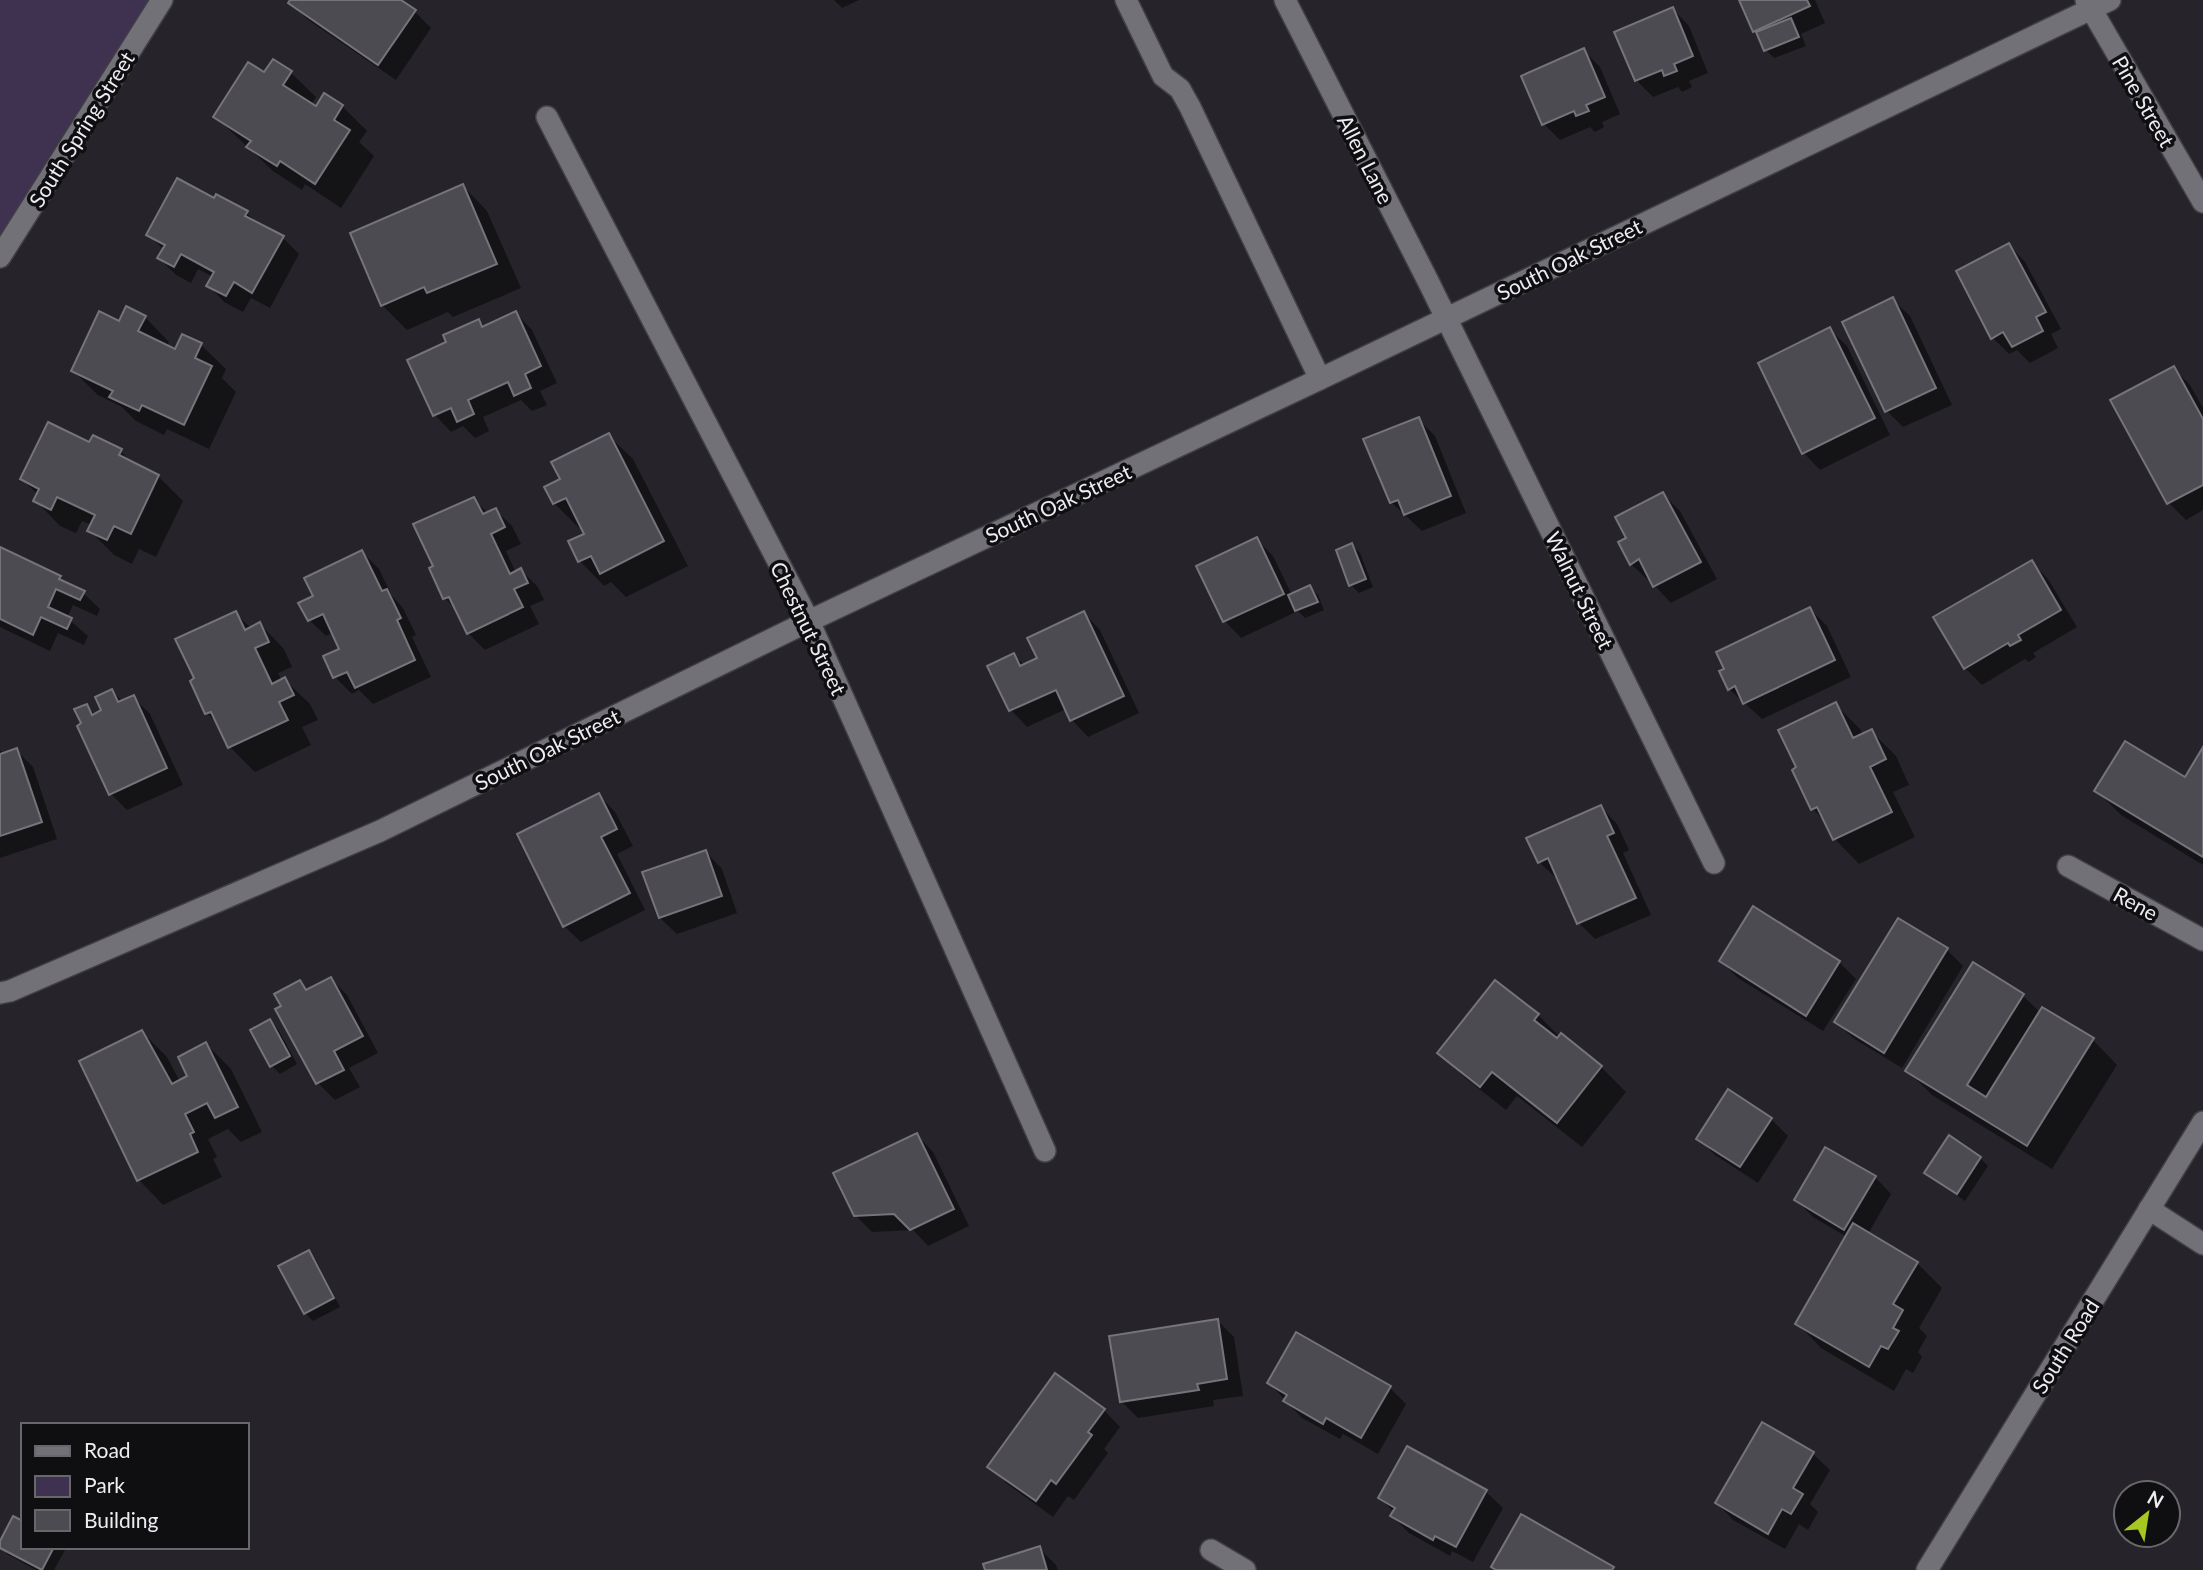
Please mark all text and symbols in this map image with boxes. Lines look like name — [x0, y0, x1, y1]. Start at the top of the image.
street label: South Spring Street — [23, 46, 139, 211]
street label: Pine Street — [2108, 51, 2180, 151]
street label: Allen Lane — [1333, 110, 1399, 208]
street label: South Oak Street — [1493, 213, 1646, 305]
street label: South Oak Street — [981, 458, 1135, 548]
street label: Walnut Street — [1541, 527, 1619, 653]
street label: Chestnut Street — [766, 557, 852, 699]
street label: South Oak Street — [471, 703, 624, 795]
street label: Rene — [2110, 881, 2162, 925]
street label: South Road — [2026, 1294, 2104, 1398]
legend — [21, 1423, 248, 1549]
text: Road — [84, 1437, 131, 1462]
text: Park — [84, 1472, 125, 1497]
north arrow — [2112, 1479, 2182, 1549]
text: N — [2144, 1485, 2168, 1512]
text: Building — [84, 1507, 159, 1532]

